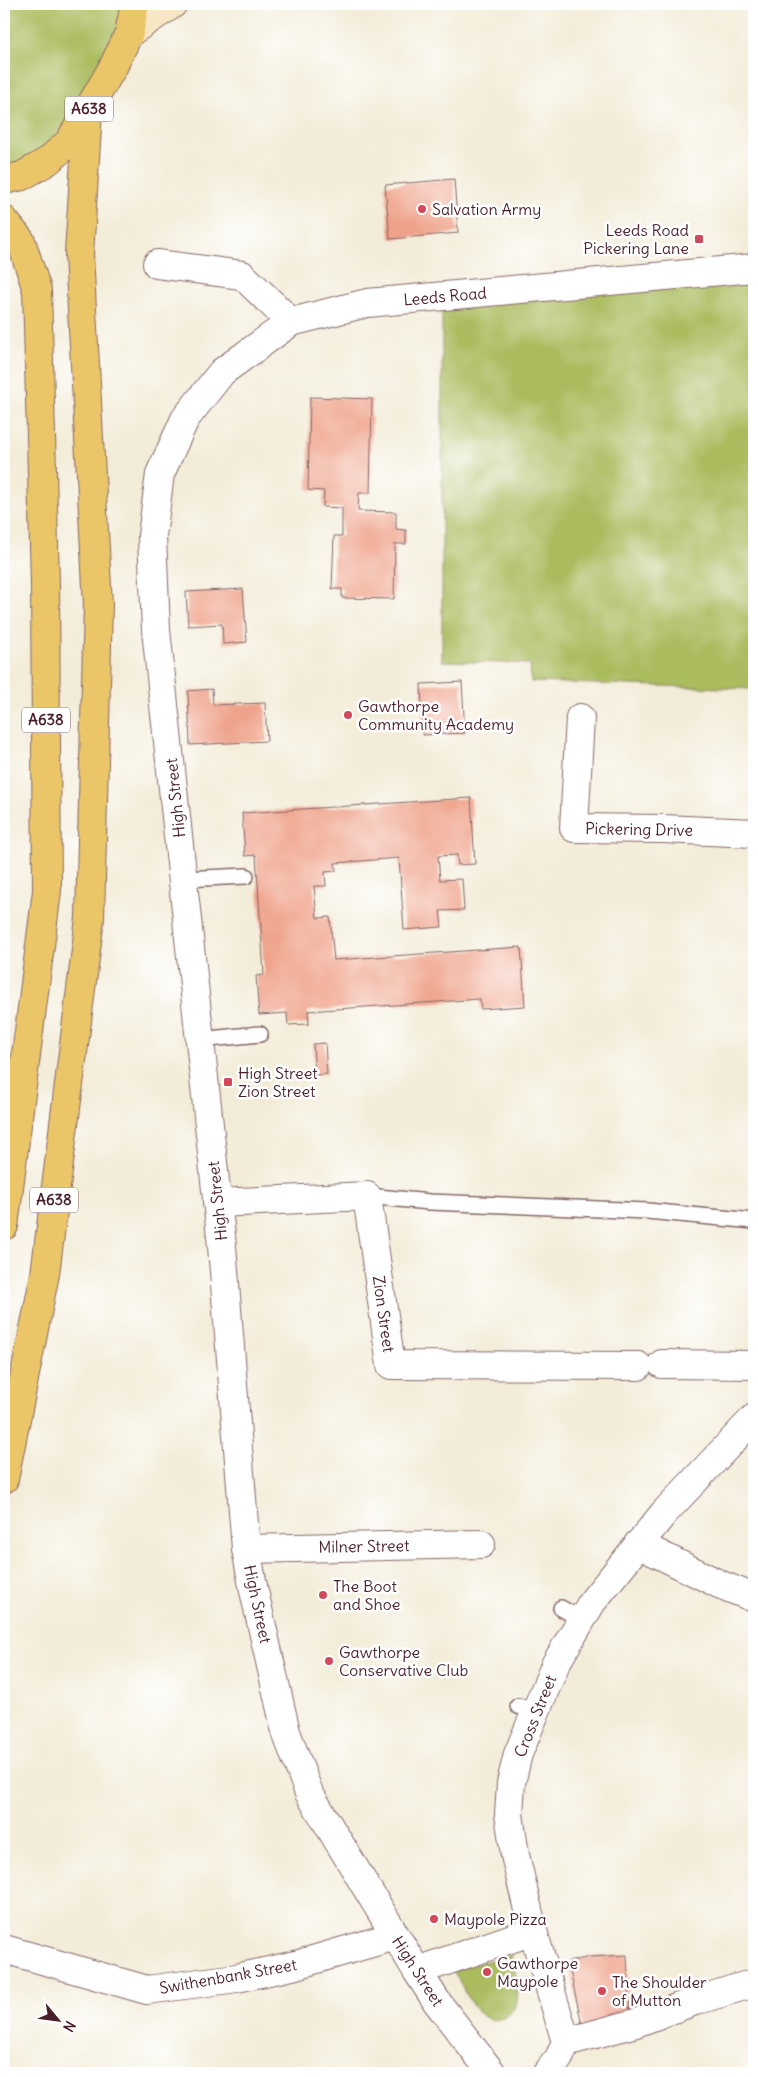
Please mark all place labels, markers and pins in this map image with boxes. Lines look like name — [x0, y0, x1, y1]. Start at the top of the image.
place label: Salvation Army — [432, 199, 541, 219]
marker: Salvation Army — [416, 203, 428, 215]
place label: Leeds Road Pickering Lane — [583, 220, 689, 258]
marker: Leeds Road Pickering Lane — [693, 233, 705, 245]
place label: Gawthorpe Community Academy — [358, 696, 514, 734]
marker: Gawthorpe Community Academy — [342, 709, 354, 721]
place label: High Street Zion Street — [238, 1063, 318, 1101]
marker: High Street Zion Street — [222, 1076, 234, 1088]
place label: The Boot and Shoe — [333, 1576, 400, 1614]
marker: The Boot and Shoe — [317, 1589, 329, 1601]
place label: Gawthorpe Conservative Club — [339, 1642, 468, 1680]
marker: Gawthorpe Conservative Club — [323, 1655, 335, 1667]
place label: Maypole Pizza — [444, 1909, 547, 1929]
marker: Maypole Pizza — [428, 1913, 440, 1925]
place label: Gawthorpe Maypole — [497, 1953, 578, 1991]
marker: Gawthorpe Maypole — [481, 1966, 493, 1978]
place label: The Shoulder of Mutton — [612, 1972, 707, 2010]
marker: The Shoulder of Mutton — [596, 1985, 608, 1997]

